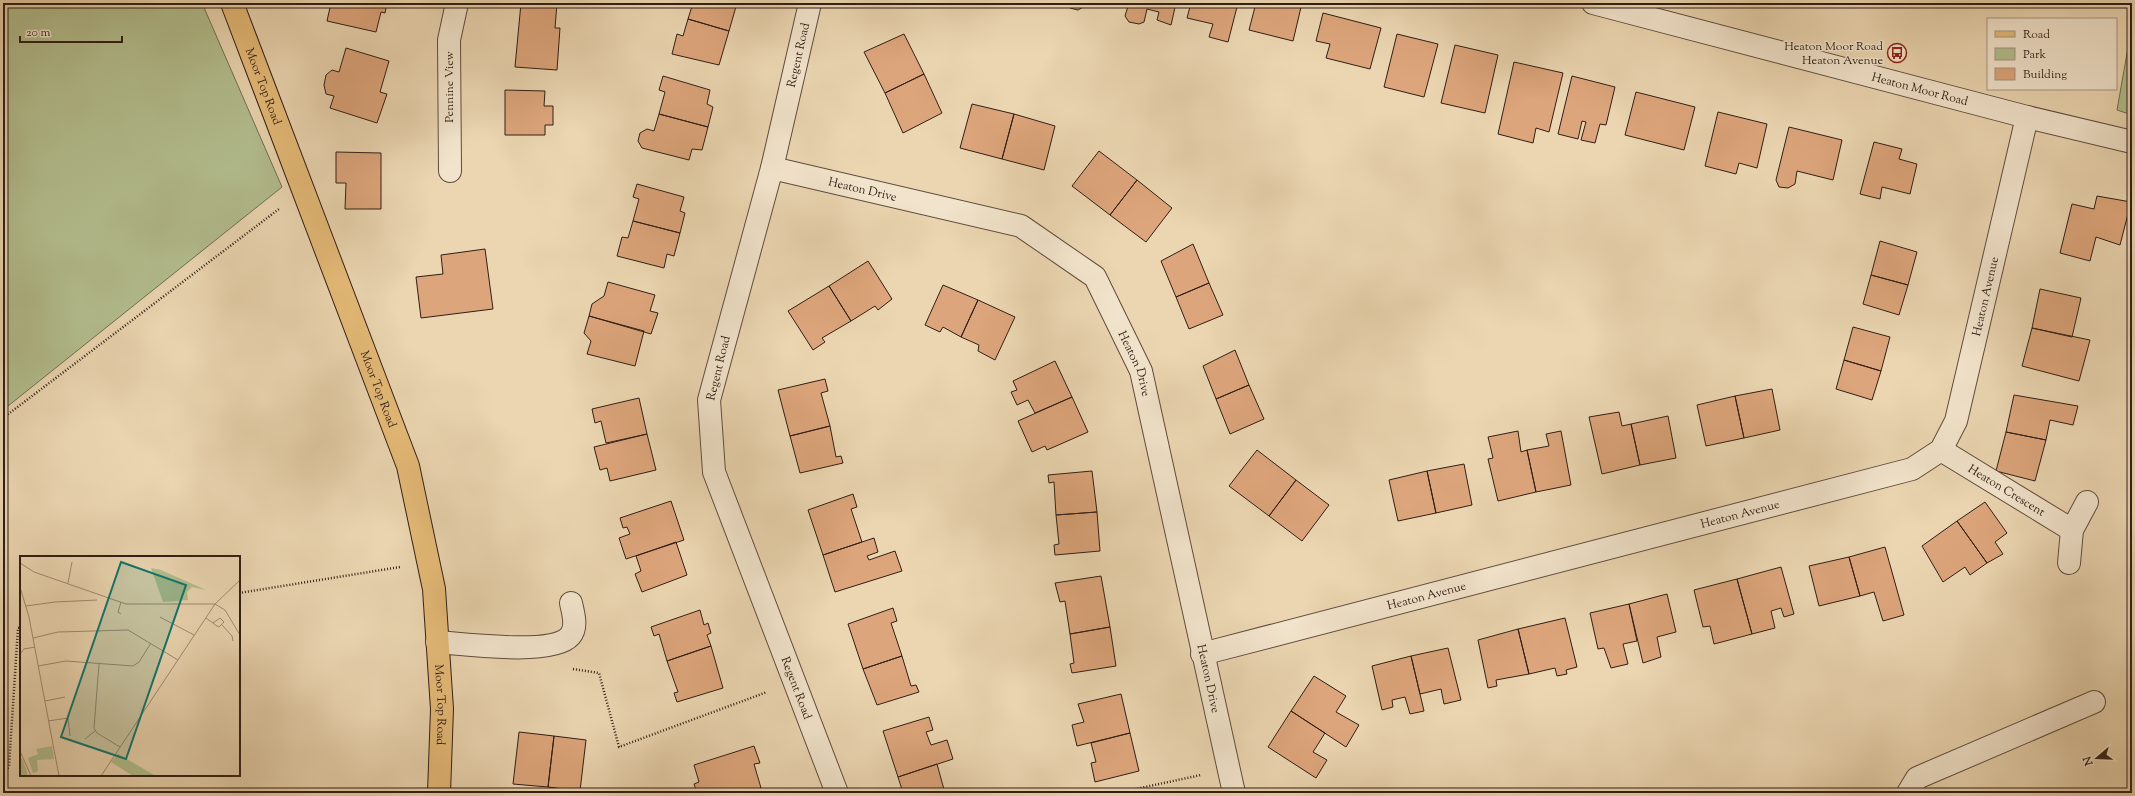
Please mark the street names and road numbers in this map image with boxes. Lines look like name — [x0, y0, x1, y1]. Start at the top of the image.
street label: Regent Road — [783, 21, 815, 89]
street label: Moor Top Road — [240, 45, 286, 128]
street label: Pennine View — [441, 51, 459, 123]
street label: Heaton Moor Road — [1870, 69, 1970, 111]
street label: Heaton Drive — [826, 173, 899, 207]
street label: Heaton Avenue — [1968, 255, 2004, 338]
street label: Heaton Drive — [1113, 328, 1154, 399]
street label: Regent Road — [702, 334, 736, 402]
street label: Moor Top Road — [355, 348, 401, 431]
street label: Heaton Crescent — [1964, 461, 2048, 521]
street label: Heaton Avenue — [1699, 496, 1782, 534]
street label: Heaton Avenue — [1385, 577, 1469, 615]
street label: Heaton Drive — [1191, 643, 1224, 715]
street label: Regent Road — [776, 654, 816, 722]
street label: Moor Top Road — [429, 664, 450, 746]

